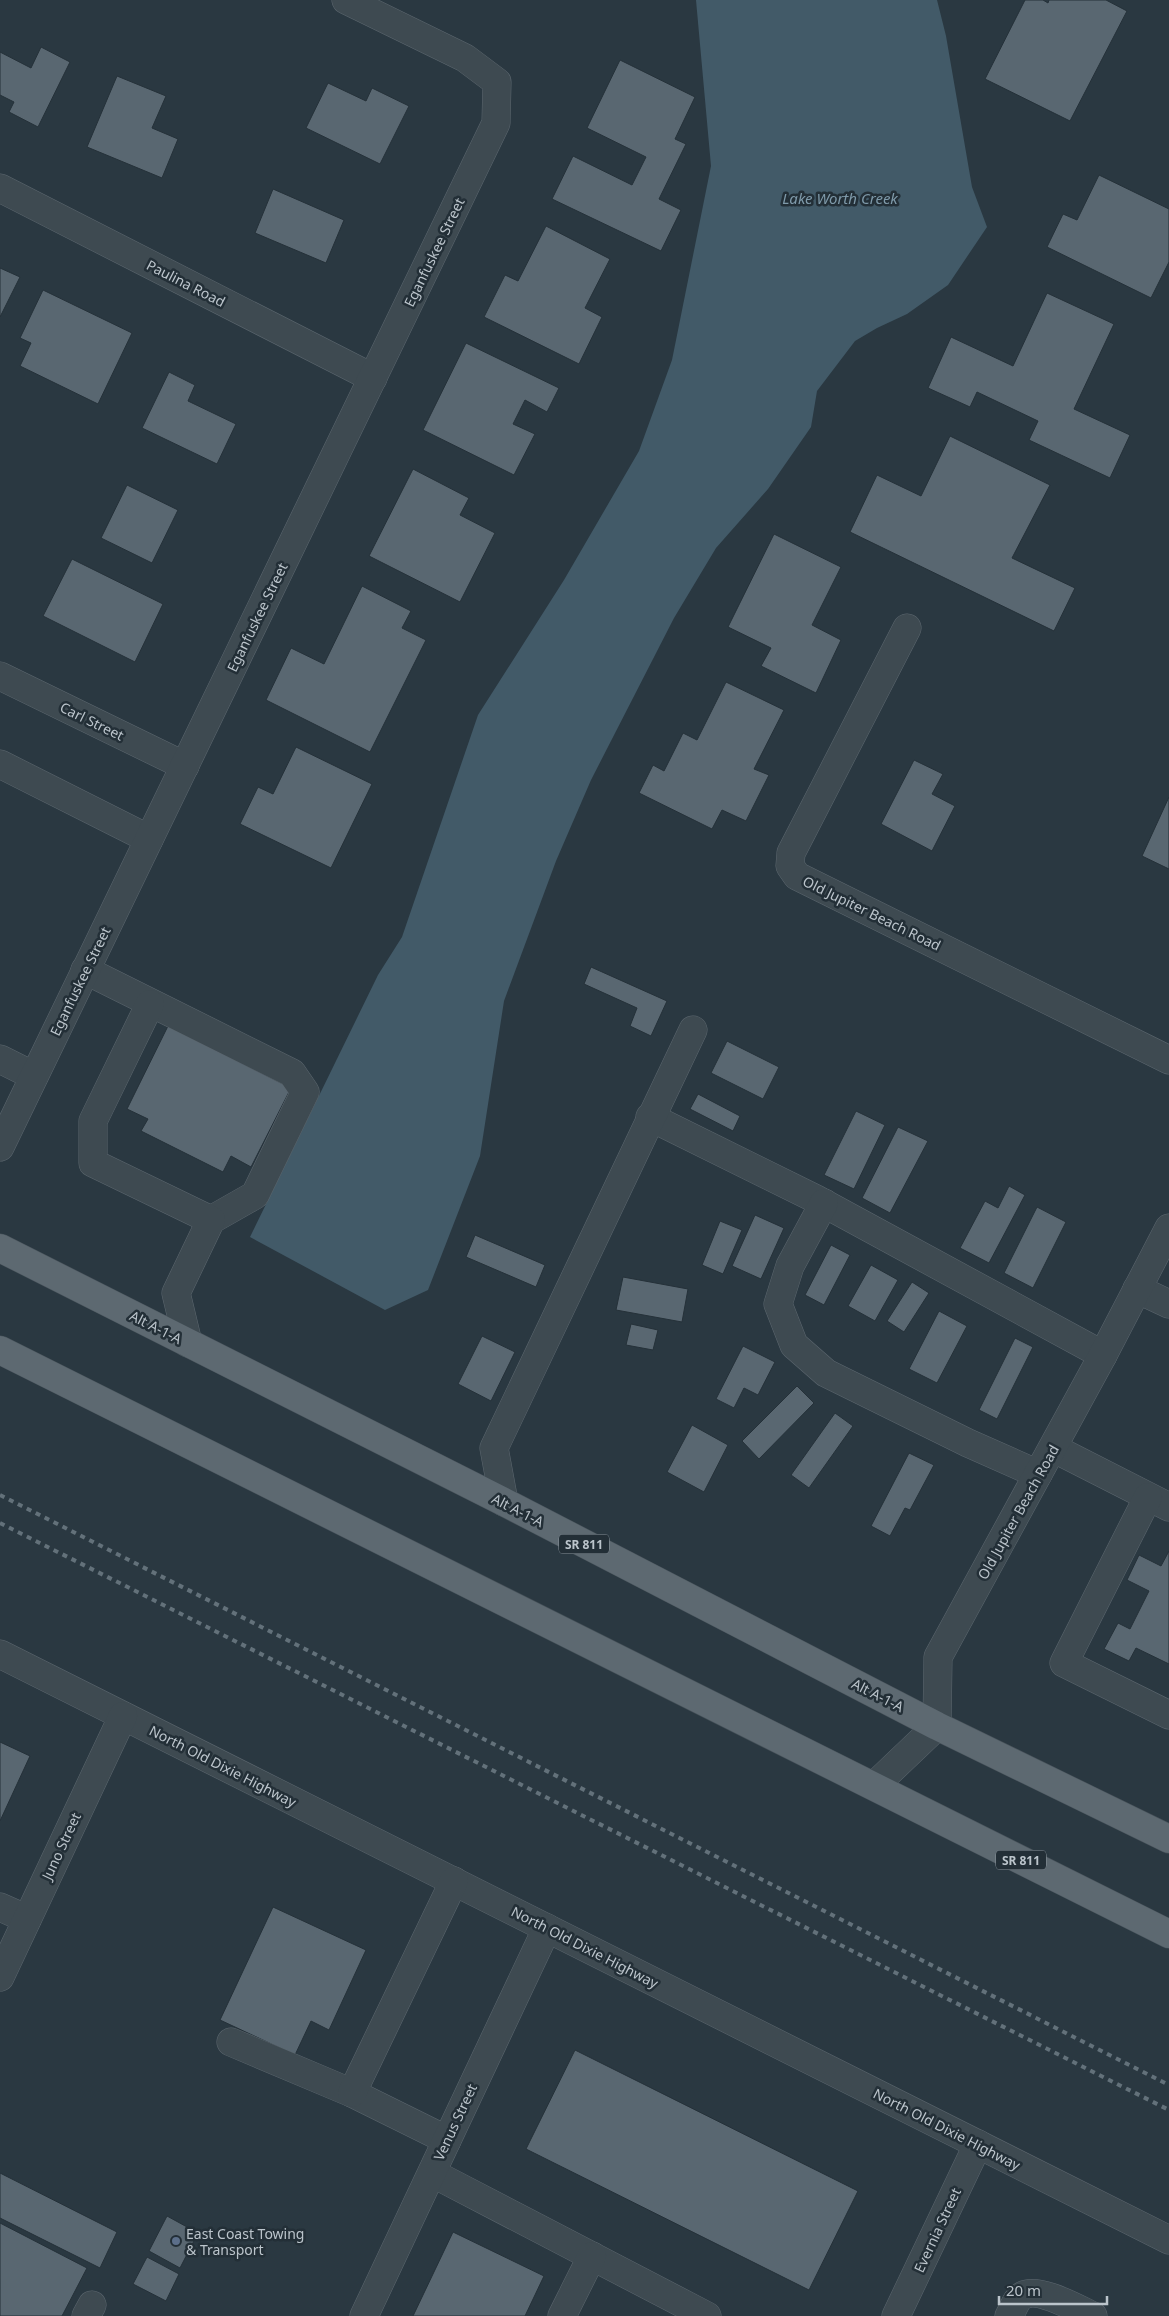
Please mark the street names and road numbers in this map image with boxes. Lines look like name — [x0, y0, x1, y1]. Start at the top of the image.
street label: Eganfuskee Street — [399, 194, 469, 310]
street label: Paulina Road — [143, 255, 229, 311]
street label: Eganfuskee Street — [222, 559, 292, 675]
street label: Carl Street — [57, 697, 127, 745]
street label: Old Jupiter Beach Road — [800, 871, 944, 955]
street label: Eganfuskee Street — [45, 923, 115, 1039]
street label: Alt A-1-A — [127, 1306, 185, 1348]
street label: Old Jupiter Beach Road — [973, 1441, 1063, 1583]
street label: Alt A-1-A — [489, 1489, 547, 1531]
road number: SR 811 — [559, 1535, 609, 1554]
street label: Alt A-1-A — [849, 1674, 907, 1716]
street label: North Old Dixie Highway — [146, 1721, 301, 1812]
street label: Juno Street — [36, 1809, 85, 1885]
road number: SR 811 — [996, 1850, 1046, 1870]
street label: North Old Dixie Highway — [508, 1902, 663, 1993]
street label: Venus Street — [429, 2080, 481, 2164]
street label: North Old Dixie Highway — [870, 2084, 1025, 2175]
street label: Evernia Street — [909, 2185, 965, 2275]

